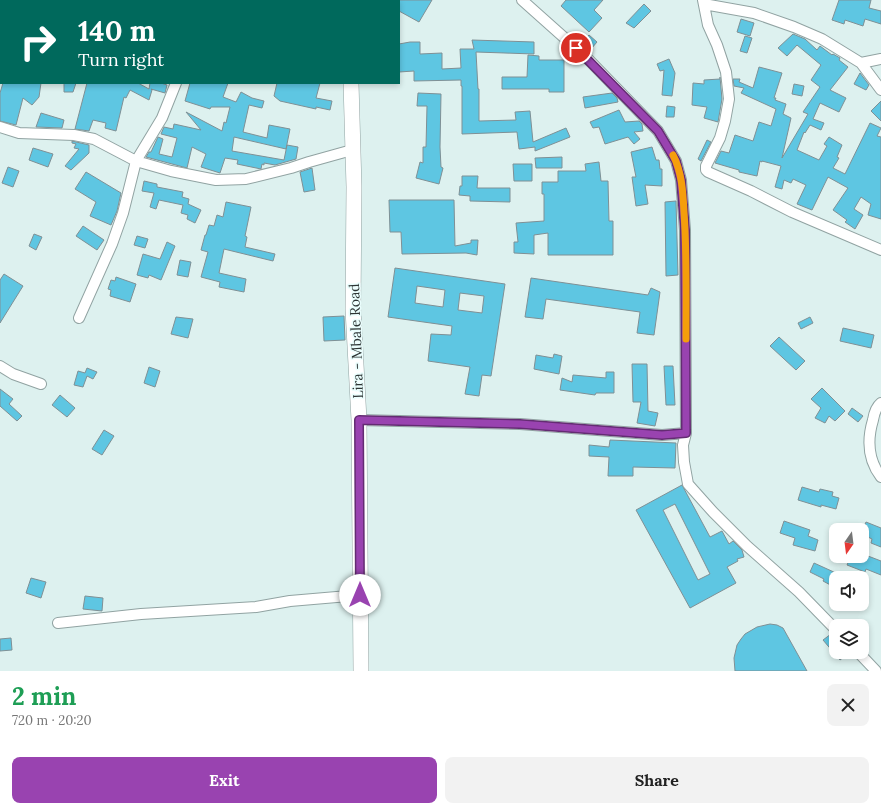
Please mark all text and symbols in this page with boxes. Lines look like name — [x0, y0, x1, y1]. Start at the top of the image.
text: 140 m — [78, 13, 156, 49]
icon: right — [12, 16, 64, 68]
pin — [559, 31, 593, 65]
icon: arrive — [565, 37, 587, 59]
text: Turn right — [78, 48, 164, 71]
street label: Lira - Mbale Road — [345, 283, 367, 399]
north arrow — [829, 523, 869, 563]
map controls — [829, 523, 869, 659]
button: sound — [829, 571, 869, 611]
position arrow — [339, 574, 381, 616]
button: layers — [829, 619, 869, 659]
text: 2 min — [12, 681, 76, 712]
button: close — [827, 684, 869, 726]
text: 720 m · 20:20 — [12, 712, 92, 729]
button: Exit — [12, 757, 437, 803]
button: Share — [445, 757, 869, 803]

